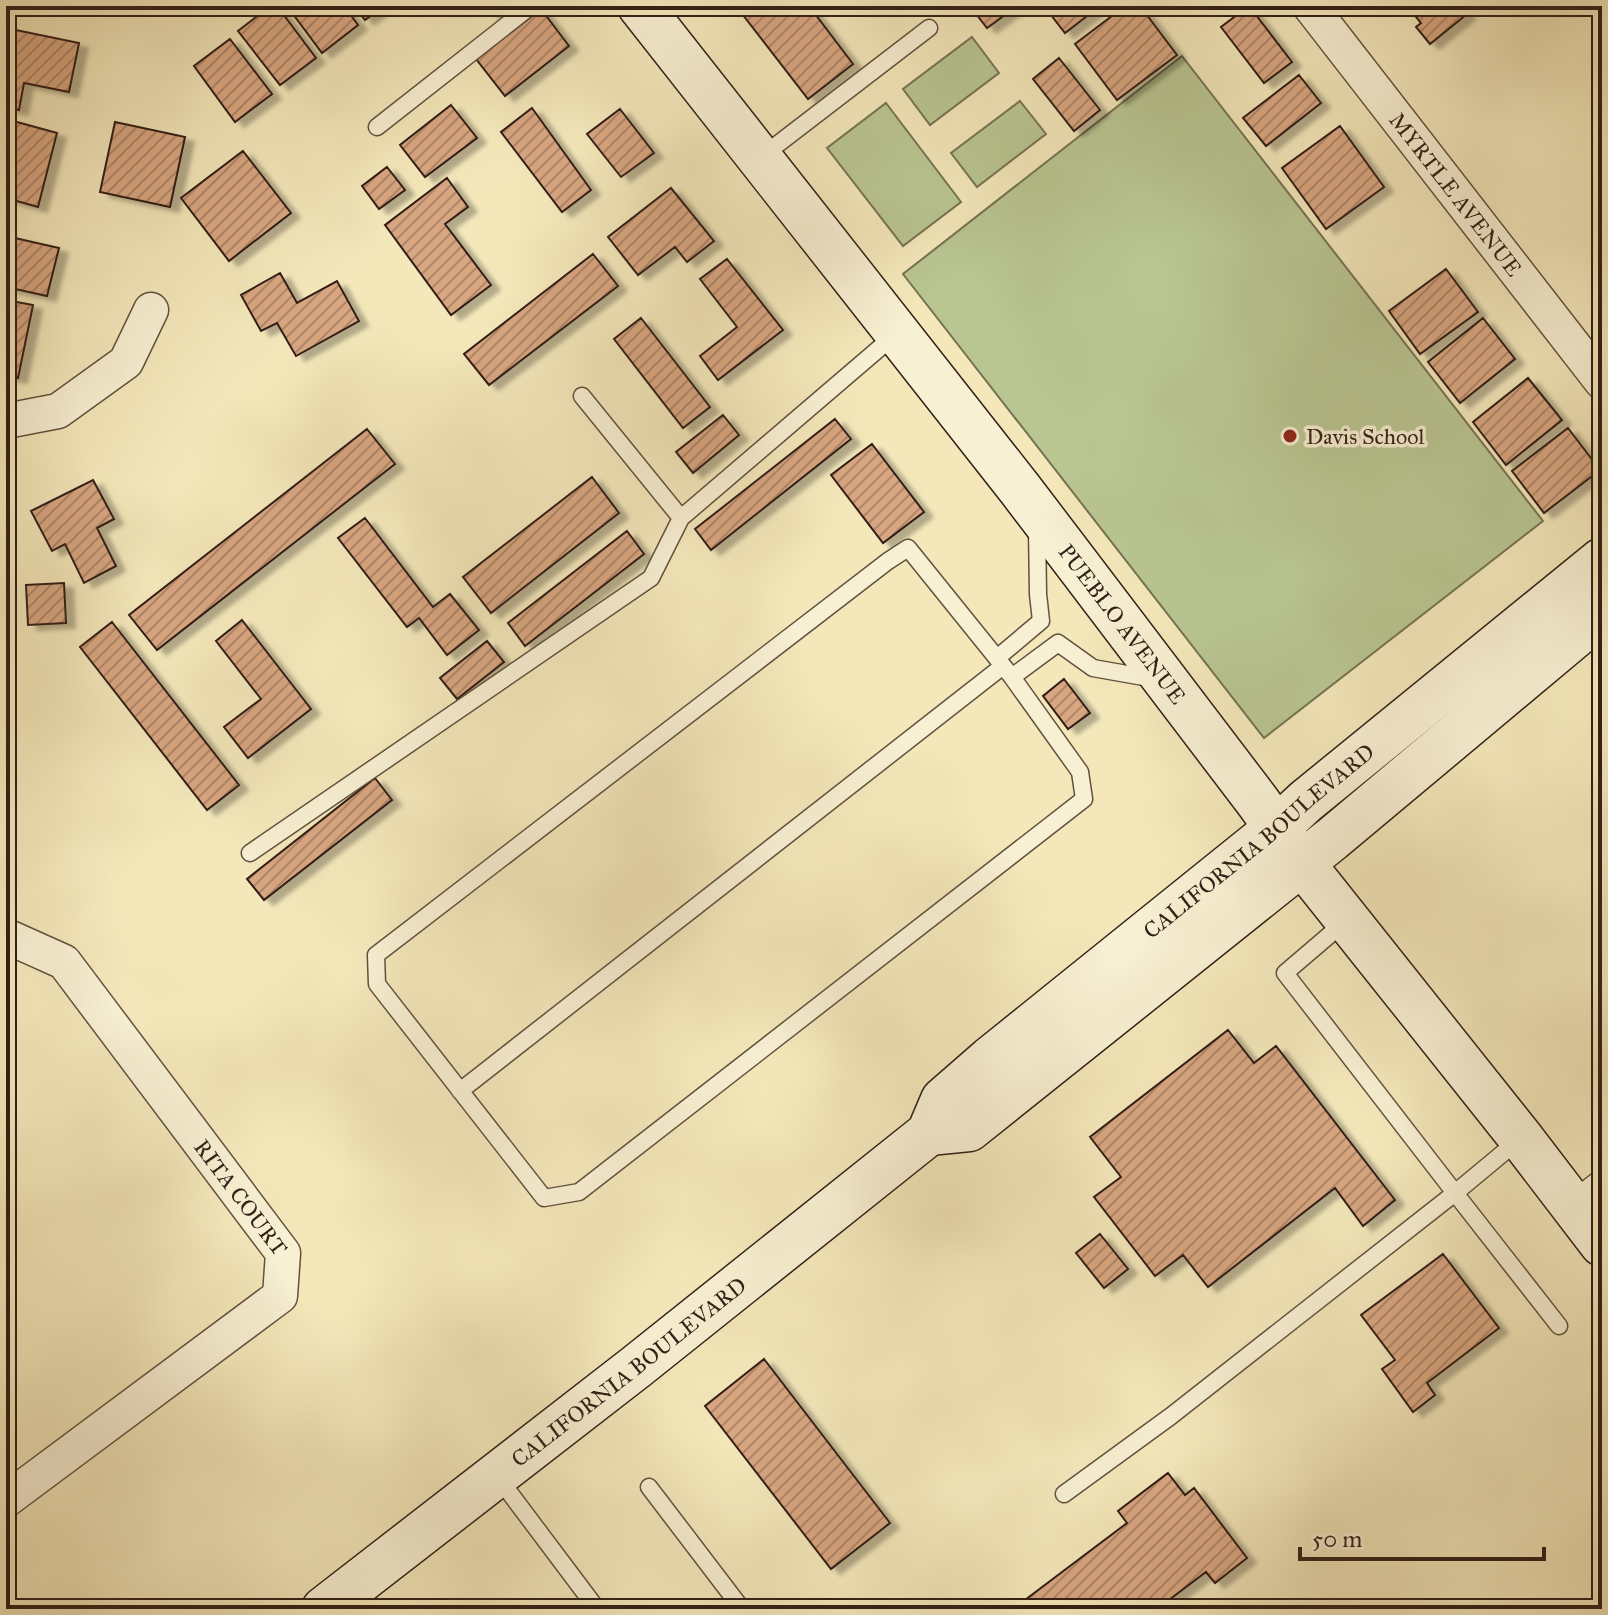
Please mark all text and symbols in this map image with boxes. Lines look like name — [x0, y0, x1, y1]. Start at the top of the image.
street label: MYRTLE AVENUE — [1384, 107, 1528, 282]
place label: Davis School — [1306, 423, 1424, 450]
marker: Davis School — [1281, 427, 1299, 445]
street label: PUEBLO AVENUE — [1053, 539, 1192, 710]
street label: CALIFORNIA BOULEVARD — [1138, 738, 1380, 944]
street label: RITA COURT — [188, 1134, 293, 1261]
street label: CALIFORNIA BOULEVARD — [506, 1271, 752, 1473]
scale bar — [1300, 1511, 1544, 1561]
text: 50 m — [1312, 1524, 1362, 1554]

